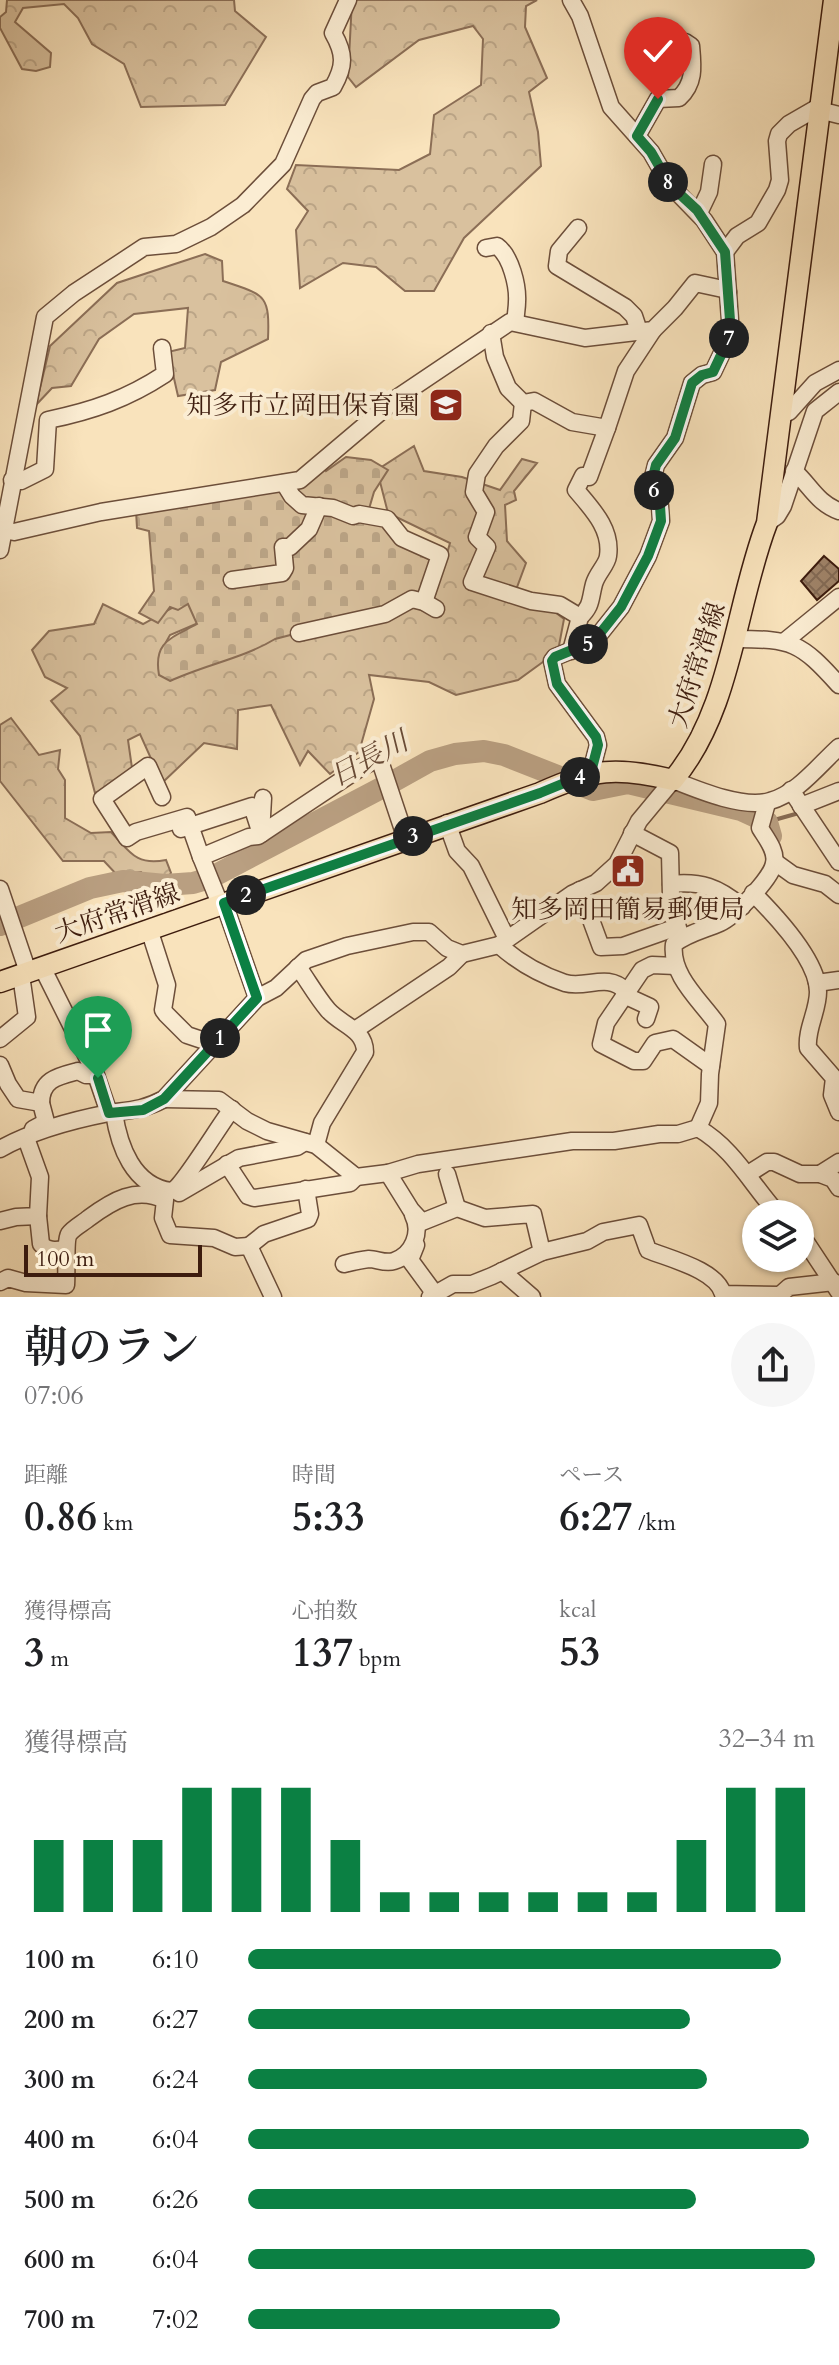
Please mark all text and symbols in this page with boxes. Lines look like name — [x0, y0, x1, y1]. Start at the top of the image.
pin — [624, 17, 692, 99]
icon: check — [636, 29, 680, 73]
pin: 8 — [648, 162, 688, 202]
text: 8 — [662, 167, 674, 197]
pin: 7 — [709, 318, 749, 358]
text: 7 — [723, 323, 735, 353]
school or university icon: 知多市立岡田保育園 — [427, 386, 465, 424]
place label: 知多市立岡田保育園 — [186, 388, 420, 423]
pin: 6 — [634, 470, 674, 510]
text: 6 — [648, 475, 660, 505]
street label: 大府常滑線 — [660, 598, 734, 732]
pin: 5 — [568, 624, 608, 664]
text: 5 — [582, 629, 594, 659]
water label: 日長川 — [323, 721, 418, 795]
pin: 4 — [560, 757, 600, 797]
text: 4 — [574, 762, 586, 792]
pin: 3 — [393, 816, 433, 856]
text: 3 — [407, 821, 419, 851]
public building icon: 知多岡田簡易郵便局 — [609, 852, 647, 890]
street label: 大府常滑線 — [50, 875, 184, 951]
pin: 2 — [226, 875, 266, 915]
text: 2 — [240, 880, 252, 910]
place label: 知多岡田簡易郵便局 — [511, 892, 745, 927]
pin — [64, 996, 132, 1078]
icon: arrive — [76, 1008, 120, 1052]
pin: 1 — [200, 1018, 240, 1058]
text: 1 — [214, 1023, 226, 1053]
map controls — [742, 1200, 814, 1272]
button: layers — [742, 1200, 814, 1272]
scale bar — [24, 1241, 202, 1277]
text: 100 m — [36, 1244, 94, 1274]
text: 朝のラン — [24, 1318, 200, 1378]
button: share — [731, 1323, 815, 1407]
text: 07:06 — [24, 1378, 84, 1413]
text: 距離 — [24, 1460, 68, 1490]
text: 時間 — [292, 1460, 336, 1490]
text: ペース — [559, 1460, 624, 1490]
text: 0.86 — [24, 1490, 97, 1545]
text: 5:33 — [292, 1490, 365, 1545]
text: 6:27 — [559, 1490, 632, 1545]
text: km — [97, 1508, 133, 1538]
text: /km — [632, 1508, 676, 1538]
text: kcal — [559, 1595, 596, 1625]
text: 獲得標高 — [24, 1596, 112, 1626]
text: 心拍数 — [292, 1596, 358, 1626]
text: 53 — [559, 1625, 600, 1680]
text: 3 — [24, 1626, 45, 1681]
text: 137 — [292, 1626, 353, 1681]
text: m — [45, 1644, 69, 1674]
text: bpm — [353, 1644, 401, 1674]
text: 32–34 m — [718, 1721, 815, 1756]
text: 獲得標高 — [24, 1725, 128, 1760]
text: 100 m — [24, 1942, 95, 1977]
text: 6:10 — [152, 1942, 199, 1977]
text: 200 m — [24, 2002, 95, 2037]
text: 6:27 — [152, 2002, 199, 2037]
text: 300 m — [24, 2062, 95, 2097]
text: 6:24 — [152, 2062, 199, 2097]
text: 400 m — [24, 2122, 95, 2157]
text: 6:04 — [152, 2122, 199, 2157]
text: 500 m — [24, 2182, 95, 2217]
text: 6:26 — [152, 2182, 199, 2217]
text: 600 m — [24, 2242, 95, 2277]
text: 6:04 — [152, 2242, 199, 2277]
text: 700 m — [24, 2302, 95, 2337]
text: 7:02 — [152, 2302, 199, 2337]

